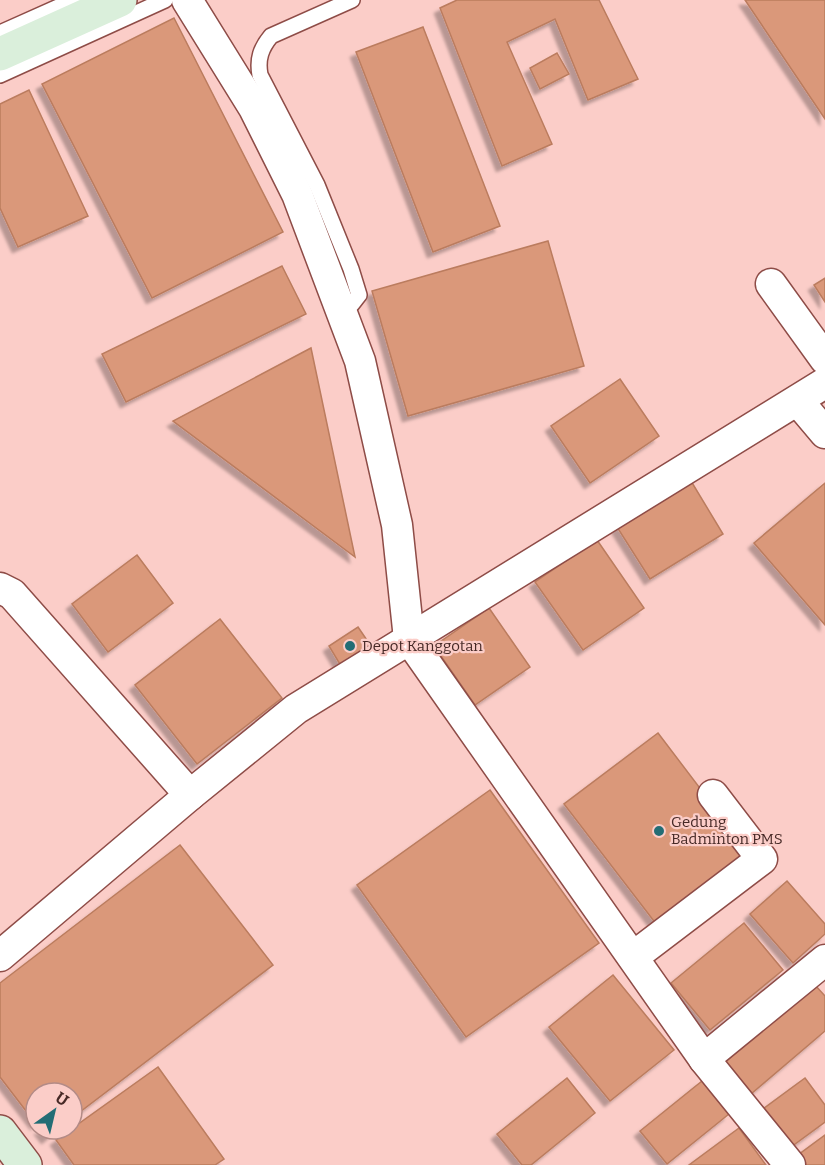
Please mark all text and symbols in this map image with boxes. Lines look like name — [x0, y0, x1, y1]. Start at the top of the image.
place label: Depot Kanggotan — [362, 637, 483, 655]
marker: Depot Kanggotan — [343, 639, 357, 653]
place label: Gedung Badminton PMS — [671, 813, 783, 848]
marker: Gedung Badminton PMS — [652, 824, 666, 838]
north arrow — [24, 1081, 84, 1141]
text: U — [52, 1088, 72, 1110]

